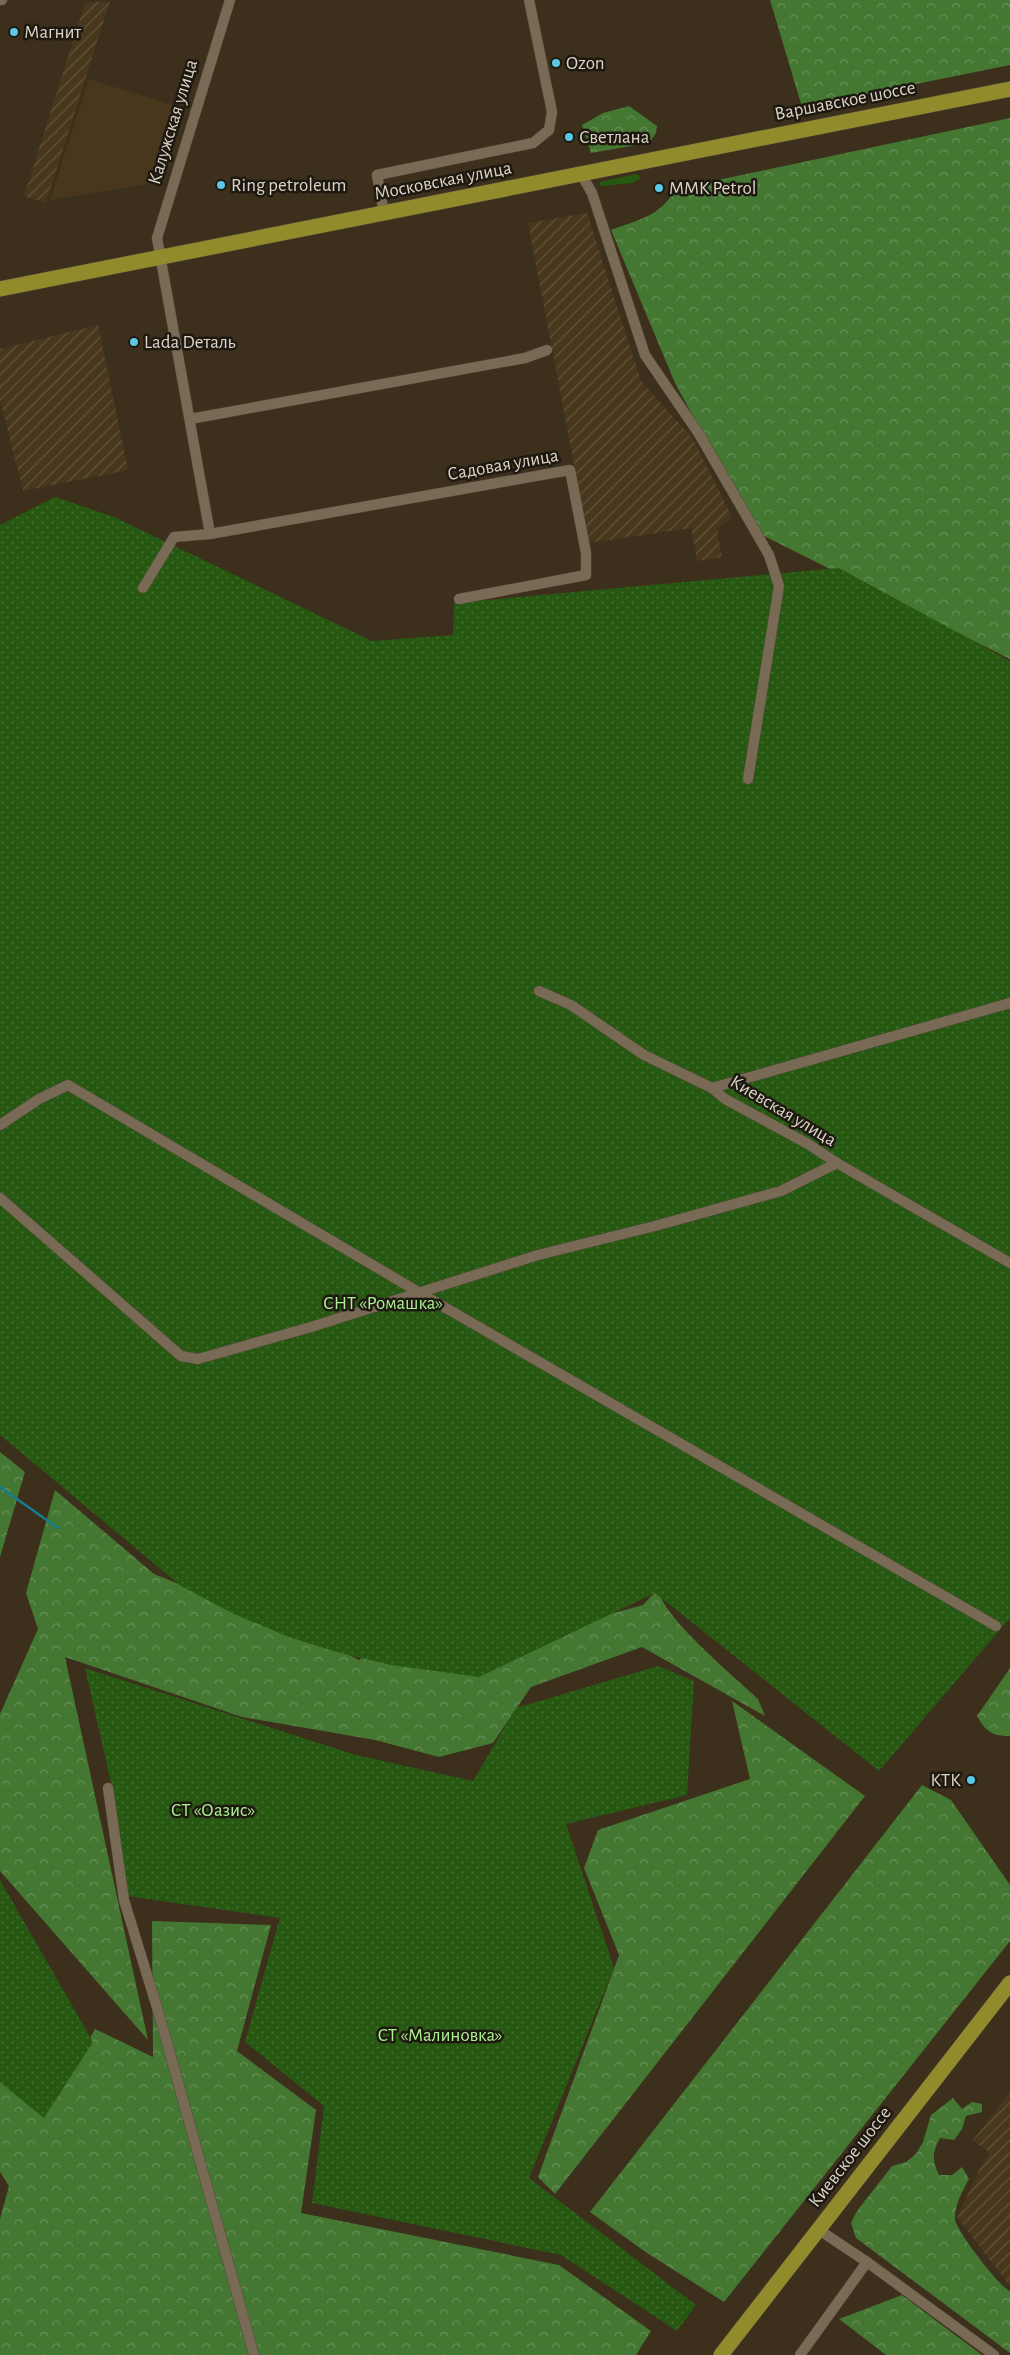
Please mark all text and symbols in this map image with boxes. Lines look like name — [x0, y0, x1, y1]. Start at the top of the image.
place label: Магнит — [24, 23, 81, 42]
marker: Магнит — [8, 26, 20, 38]
place label: Ozon — [566, 54, 605, 73]
street label: Калужская улица — [145, 57, 201, 187]
marker: Ozon — [550, 57, 562, 69]
street label: Варшавское шоссе — [773, 78, 917, 124]
place label: Светлана — [579, 128, 650, 147]
marker: Светлана — [563, 131, 575, 143]
street label: Московская улица — [373, 158, 514, 204]
place label: Ring petroleum — [231, 176, 346, 195]
marker: Ring petroleum — [215, 179, 227, 191]
place label: MMK Petrol — [669, 179, 757, 198]
marker: MMK Petrol — [653, 182, 665, 194]
place label: Lada Dеталь — [144, 333, 236, 352]
marker: Lada Dеталь — [128, 336, 140, 348]
street label: Садовая улица — [446, 446, 560, 484]
street label: Киевская улица — [727, 1072, 840, 1150]
park label: СНТ «Ромашка» — [323, 1294, 443, 1313]
place label: КТК — [930, 1771, 961, 1790]
marker: КТК — [965, 1774, 977, 1786]
park label: СТ «Оазис» — [171, 1801, 255, 1820]
park label: СТ «Малиновка» — [377, 2026, 503, 2045]
street label: Киевское шоссе — [805, 2103, 895, 2211]

